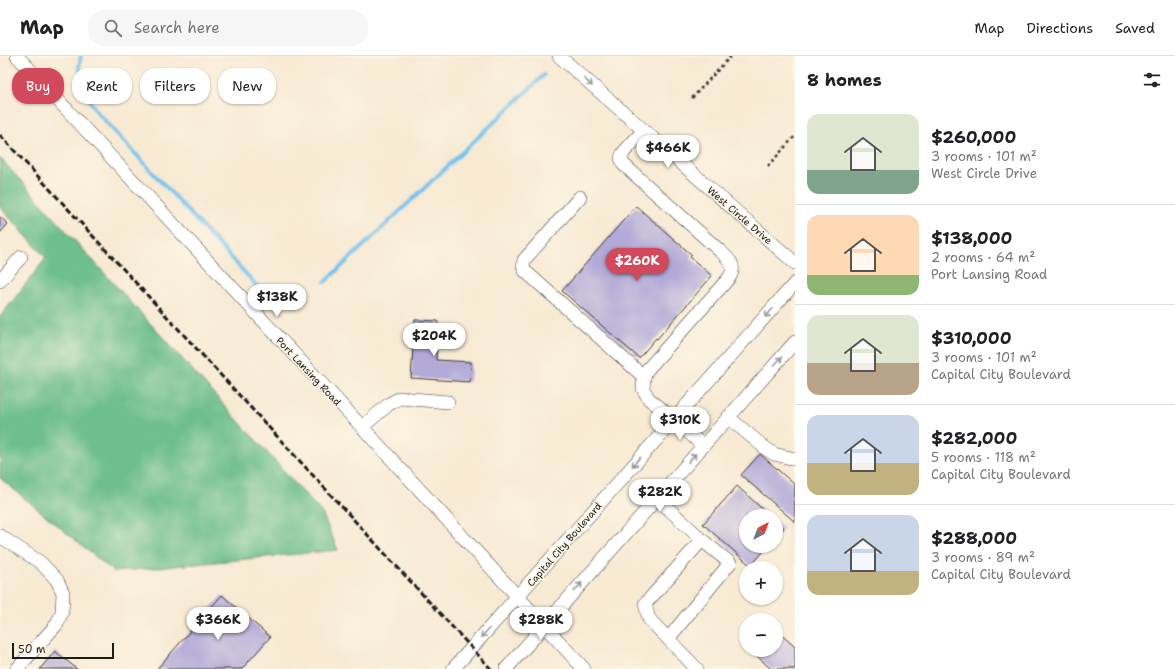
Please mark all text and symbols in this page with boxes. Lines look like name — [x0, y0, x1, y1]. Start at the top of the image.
search box — [88, 10, 368, 46]
text: Map — [20, 15, 64, 40]
icon: search — [102, 17, 124, 39]
text: Search here — [134, 18, 220, 38]
text: Map — [975, 19, 1005, 37]
text: Directions — [1027, 19, 1093, 37]
text: Saved — [1115, 19, 1155, 37]
chip: Buy — [12, 68, 64, 104]
chip: Rent — [72, 68, 132, 104]
chip: Filters — [140, 68, 210, 104]
chip: New — [218, 68, 276, 104]
text: 8 homes — [807, 69, 882, 91]
icon: filters — [1141, 69, 1163, 91]
one-way arrow — [583, 77, 593, 87]
text: $260,000 — [931, 126, 1016, 148]
icon: home — [839, 130, 887, 178]
pin: $466K — [640, 135, 696, 169]
text: $466K — [645, 139, 691, 156]
text: 3 rooms · 101 m² — [931, 148, 1037, 165]
text: West Circle Drive — [931, 165, 1037, 182]
street label: West Circle Drive — [705, 184, 775, 247]
text: $138,000 — [931, 227, 1012, 249]
icon: home — [839, 231, 887, 279]
pin: $260K — [609, 248, 665, 282]
text: 2 rooms · 64 m² — [931, 249, 1035, 266]
text: $260K — [615, 252, 659, 269]
text: Port Lansing Road — [931, 266, 1047, 283]
pin: $138K — [249, 284, 305, 318]
text: $138K — [256, 288, 298, 305]
one-way arrow — [765, 307, 774, 317]
pin: $204K — [406, 323, 462, 357]
text: $204K — [412, 327, 456, 344]
text: $310,000 — [931, 327, 1012, 349]
icon: home — [839, 331, 887, 379]
street label: Port Lansing Road — [273, 334, 344, 409]
text: 3 rooms · 101 m² — [931, 349, 1037, 366]
one-way arrow — [773, 356, 783, 366]
text: Capital City Boulevard — [931, 366, 1071, 383]
pin: $310K — [652, 407, 708, 441]
text: $310K — [660, 411, 700, 428]
text: $282,000 — [931, 427, 1017, 449]
icon: home — [839, 431, 887, 479]
text: 5 rooms · 118 m² — [931, 449, 1036, 466]
one-way arrow — [687, 453, 696, 463]
one-way arrow — [631, 457, 641, 467]
text: Capital City Boulevard — [931, 466, 1071, 483]
pin: $282K — [632, 479, 688, 513]
text: $282K — [638, 483, 682, 500]
street label: Capital City Boulevard — [524, 499, 605, 589]
north arrow — [739, 509, 783, 553]
map controls — [739, 509, 783, 657]
text: $288,000 — [931, 527, 1017, 549]
icon: home — [839, 531, 887, 579]
text: 3 rooms · 89 m² — [931, 549, 1035, 566]
button: + — [739, 561, 783, 605]
text: Capital City Boulevard — [931, 566, 1071, 583]
one-way arrow — [573, 582, 583, 592]
pin: $366K — [190, 607, 246, 641]
pin: $288K — [513, 607, 569, 641]
text: $366K — [195, 611, 241, 628]
text: $288K — [519, 611, 563, 628]
button: − — [739, 613, 783, 657]
one-way arrow — [481, 628, 490, 638]
scale bar — [12, 641, 114, 660]
text: 50 m — [18, 642, 46, 657]

